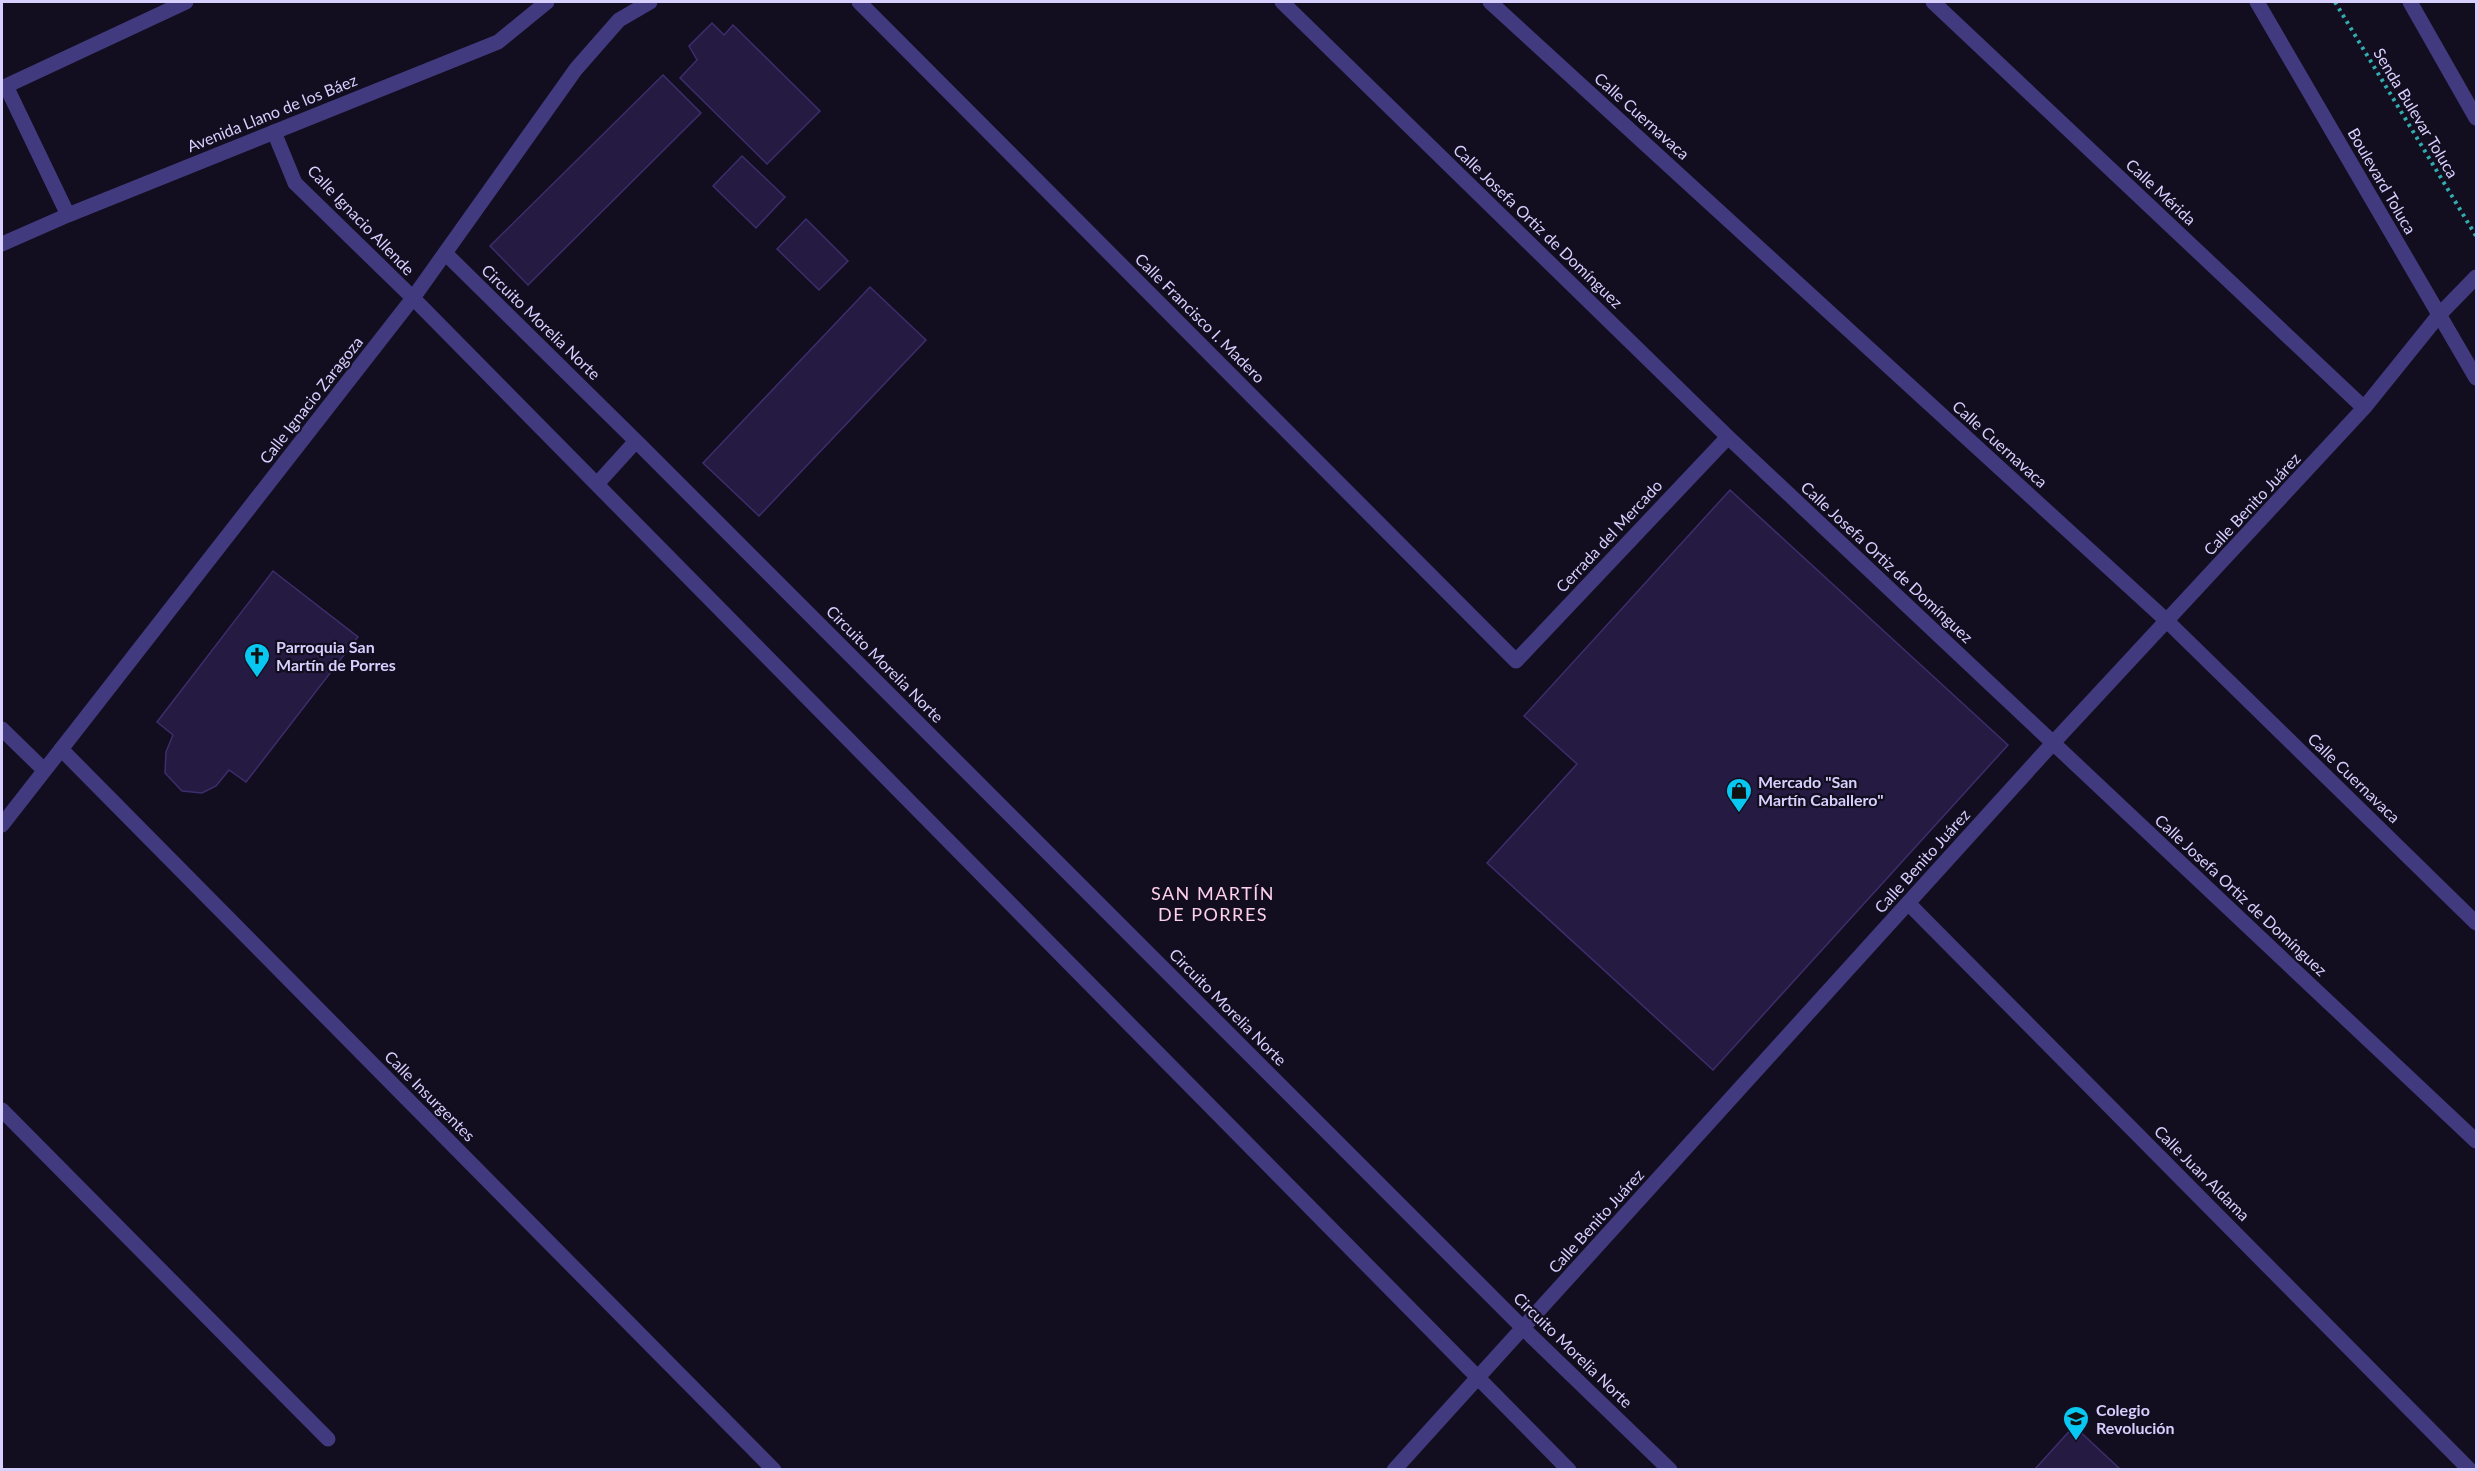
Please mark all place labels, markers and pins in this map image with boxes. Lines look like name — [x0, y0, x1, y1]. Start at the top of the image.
place label: Parroquia San Martín de Porres — [276, 637, 396, 674]
church icon: Parroquia San Martín de Porres — [242, 641, 272, 679]
place label: Mercado "San Martín Caballero" — [1758, 772, 1883, 809]
shop icon: Mercado "San Martín Caballero" — [1724, 776, 1754, 814]
place label: Colegio Revolución — [2096, 1400, 2174, 1437]
school or university icon: Colegio Revolución — [2061, 1404, 2091, 1442]

